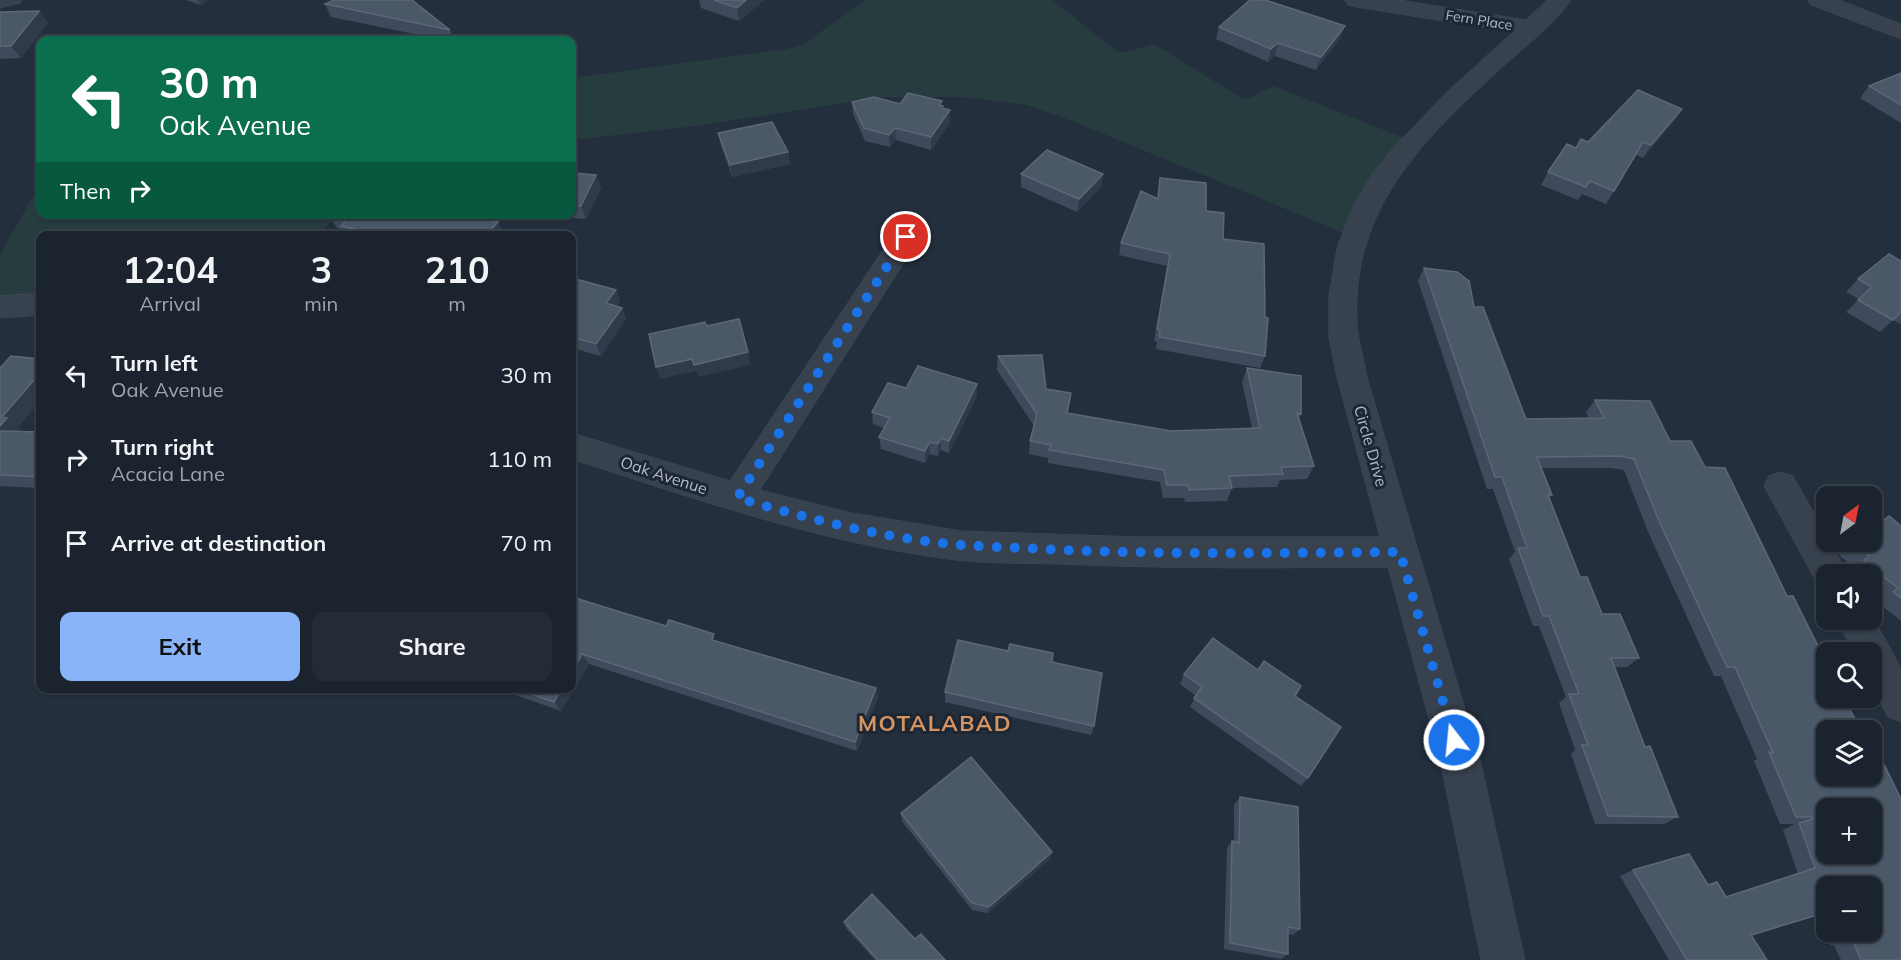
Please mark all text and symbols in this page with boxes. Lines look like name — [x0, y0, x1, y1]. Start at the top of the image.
street label: Fern Place — [1444, 6, 1514, 34]
text: 30 m — [159, 56, 259, 109]
icon: left — [60, 60, 138, 138]
text: Oak Avenue — [159, 108, 311, 142]
icon: right — [123, 174, 156, 207]
text: Then — [60, 177, 111, 205]
pin — [880, 211, 931, 262]
icon: arrive — [889, 220, 922, 253]
text: 12:04 — [122, 247, 218, 292]
text: 3 — [310, 247, 332, 292]
text: 210 — [425, 247, 490, 292]
text: Arrival — [140, 291, 201, 316]
text: min — [304, 291, 338, 316]
text: m — [448, 291, 466, 316]
text: Turn left — [111, 349, 198, 377]
icon: left — [60, 359, 93, 392]
text: 30 m — [501, 361, 552, 389]
text: Oak Avenue — [111, 377, 224, 402]
street label: Circle Drive — [1350, 403, 1392, 489]
text: Turn right — [111, 433, 214, 461]
icon: right — [60, 443, 93, 476]
text: 110 m — [487, 445, 552, 473]
street label: Oak Avenue — [618, 452, 710, 498]
text: Acacia Lane — [111, 461, 225, 486]
north arrow — [1816, 486, 1882, 552]
map controls — [1816, 486, 1882, 942]
icon: arrive — [60, 527, 93, 560]
text: Arrive at destination — [111, 529, 326, 557]
text: 70 m — [501, 529, 552, 557]
button: sound — [1816, 564, 1882, 630]
button: Exit — [60, 612, 300, 681]
button: Share — [312, 612, 552, 681]
button: search — [1816, 642, 1882, 708]
position arrow — [1422, 708, 1486, 772]
district label: MOTALABAD — [858, 709, 1012, 737]
button: layers — [1816, 720, 1882, 786]
button: + — [1816, 798, 1882, 864]
button: − — [1816, 876, 1882, 942]

